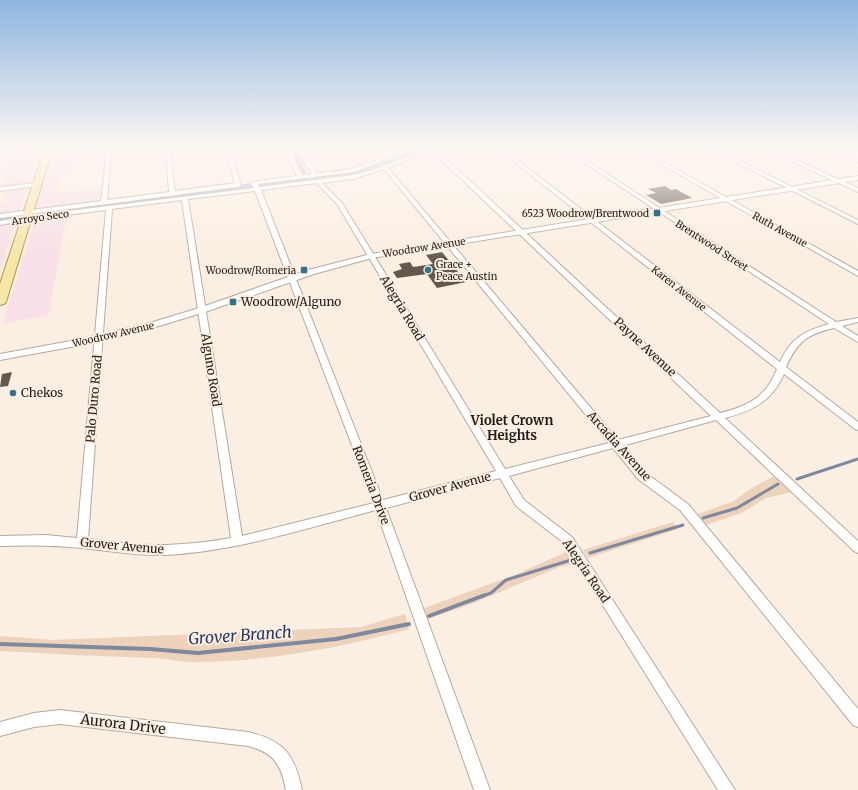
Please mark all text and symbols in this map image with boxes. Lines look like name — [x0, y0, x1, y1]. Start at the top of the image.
street label: Arroyo Seco — [10, 207, 70, 228]
place label: 6523 Woodrow/Brentwood — [522, 207, 649, 220]
marker: 6523 Woodrow/Brentwood — [652, 208, 662, 218]
street label: Ruth Avenue — [750, 209, 810, 250]
street label: Brentwood Street — [673, 217, 751, 274]
street label: Woodrow Avenue — [381, 235, 466, 261]
place label: Grace + Peace Austin — [436, 258, 498, 283]
street label: Karen Avenue — [649, 263, 709, 314]
place label: Woodrow/Romeria — [205, 264, 297, 277]
marker: Woodrow/Romeria — [299, 265, 309, 275]
marker: Grace + Peace Austin — [423, 265, 433, 275]
street label: Alegria Road — [376, 271, 428, 343]
place label: Woodrow/Alguno — [240, 294, 341, 309]
marker: Woodrow/Alguno — [228, 297, 238, 307]
street label: Payne Avenue — [611, 314, 680, 379]
street label: Woodrow Avenue — [70, 319, 155, 350]
street label: Alguno Road — [198, 331, 225, 408]
street label: Palo Duro Road — [82, 354, 105, 444]
place label: Chekos — [21, 385, 63, 400]
marker: Chekos — [8, 388, 18, 398]
street label: Arcadia Avenue — [583, 407, 655, 484]
district label: Violet Crown Heights — [470, 412, 553, 444]
street label: Romeria Drive — [350, 443, 393, 526]
street label: Grover Avenue — [407, 468, 492, 505]
street label: Grover Avenue — [80, 534, 164, 557]
street label: Alegria Road — [559, 535, 613, 605]
water label: Grover Branch — [188, 621, 292, 649]
street label: Aurora Drive — [78, 710, 167, 738]

